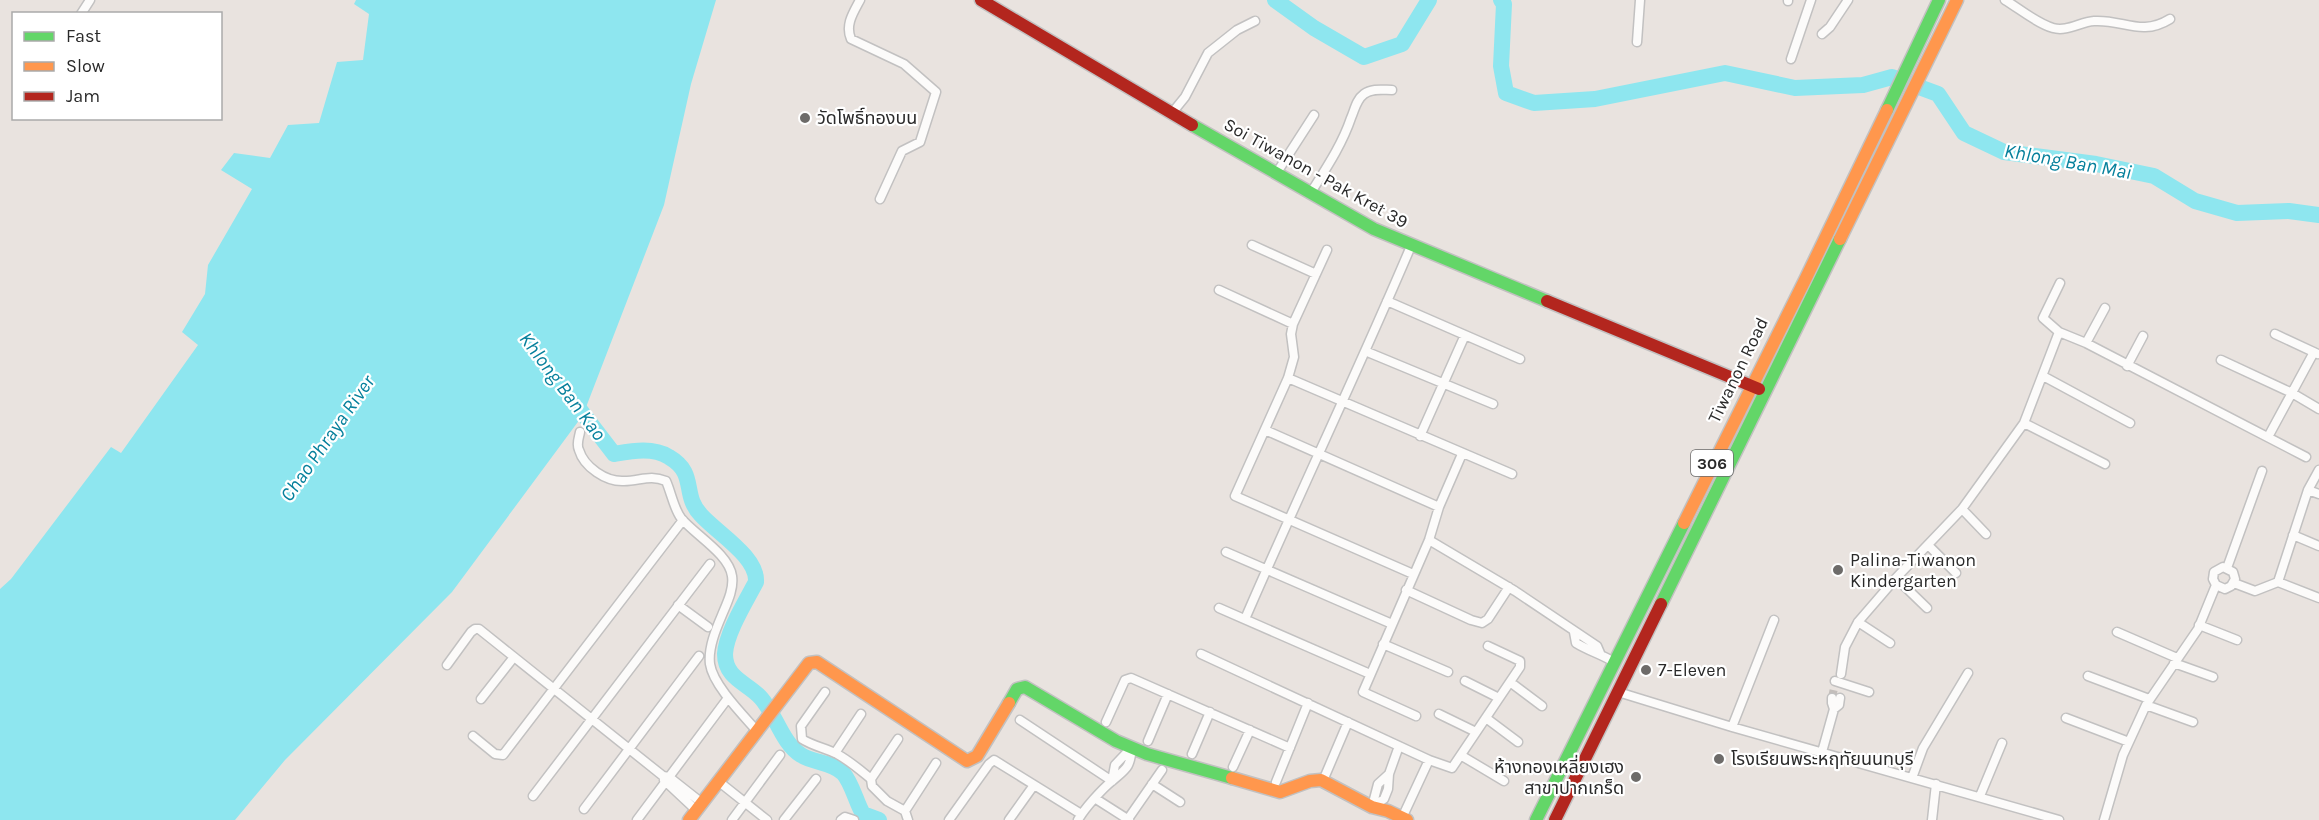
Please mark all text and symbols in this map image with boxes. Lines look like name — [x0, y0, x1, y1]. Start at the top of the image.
legend — [12, 12, 222, 120]
text: Fast — [66, 25, 101, 47]
text: Slow — [66, 55, 105, 77]
text: Jam — [66, 85, 100, 107]
place label: วัดโพธิ์ทองบน — [817, 107, 917, 129]
marker: วัดโพธิ์ทองบน — [798, 111, 812, 125]
street label: Soi Tiwanon - Pak Kret 39 — [1220, 113, 1412, 233]
water label: Khlong Ban Mai — [2002, 139, 2133, 184]
street label: Tiwanon Road — [1703, 314, 1773, 426]
water label: Khlong Ban Kao — [515, 328, 611, 445]
water label: Chao Phraya River — [275, 370, 380, 506]
road number: 306 — [1691, 450, 1733, 476]
place label: Palina-Tiwanon Kindergarten — [1850, 549, 1976, 592]
marker: Palina-Tiwanon Kindergarten — [1831, 563, 1845, 577]
place label: 7-Eleven — [1658, 659, 1726, 681]
marker: 7-Eleven — [1639, 663, 1653, 677]
place label: โรงเรียนพระหฤทัยนนทบุรี — [1731, 748, 1914, 770]
marker: โรงเรียนพระหฤทัยนนทบุรี — [1712, 752, 1726, 766]
place label: ห้างทองเหลี่ยงเฮง สาขาปากเกร็ด — [1494, 754, 1624, 799]
marker: ห้างทองเหลี่ยงเฮง สาขาปากเกร็ด — [1629, 770, 1643, 784]

